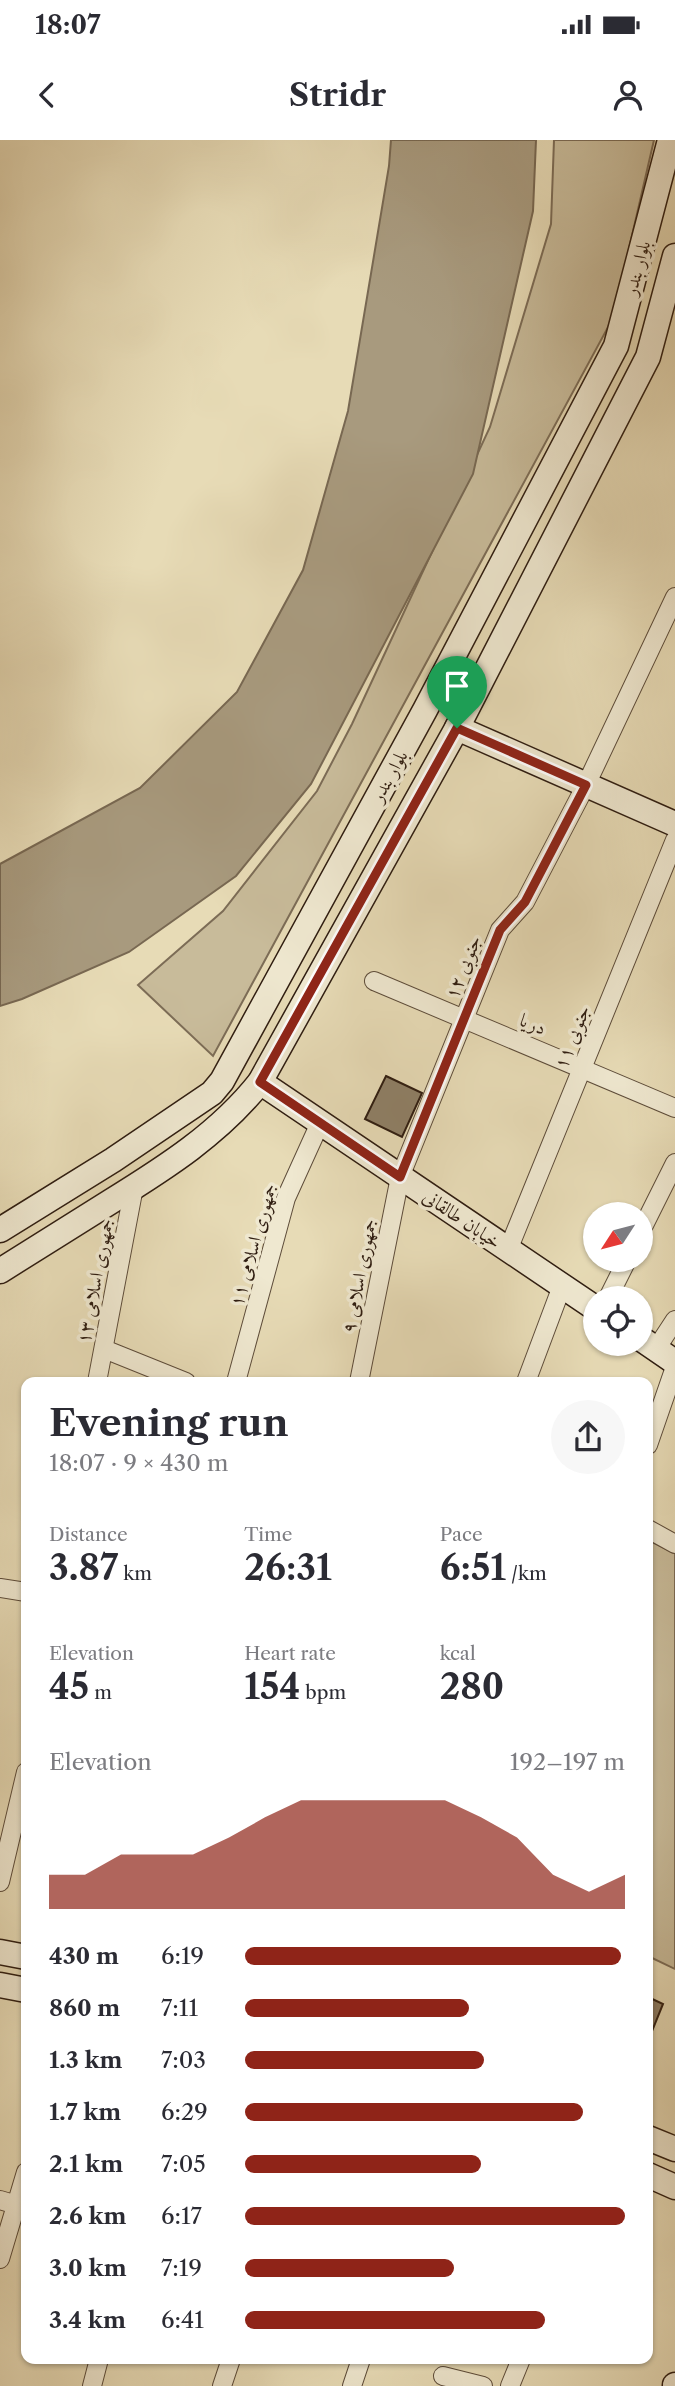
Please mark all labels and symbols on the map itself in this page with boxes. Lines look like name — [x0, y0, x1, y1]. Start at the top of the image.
street label: بلوار بندر — [618, 238, 655, 300]
pin — [427, 656, 487, 728]
street label: بلوار بندر — [364, 746, 413, 808]
street label: ۱۲ جنوبی — [440, 932, 489, 1003]
street label: ۱۱ جنوبی — [549, 1002, 598, 1073]
street label: دریا — [516, 1008, 550, 1041]
street label: جمهوری اسلامی ۱۱ — [224, 1181, 282, 1309]
street label: خیابان طالقانی — [419, 1185, 505, 1253]
north arrow — [583, 1202, 653, 1272]
street label: جمهوری اسلامی ۱۳ — [72, 1217, 119, 1346]
street label: جمهوری اسلامی ۹ — [337, 1217, 382, 1335]

